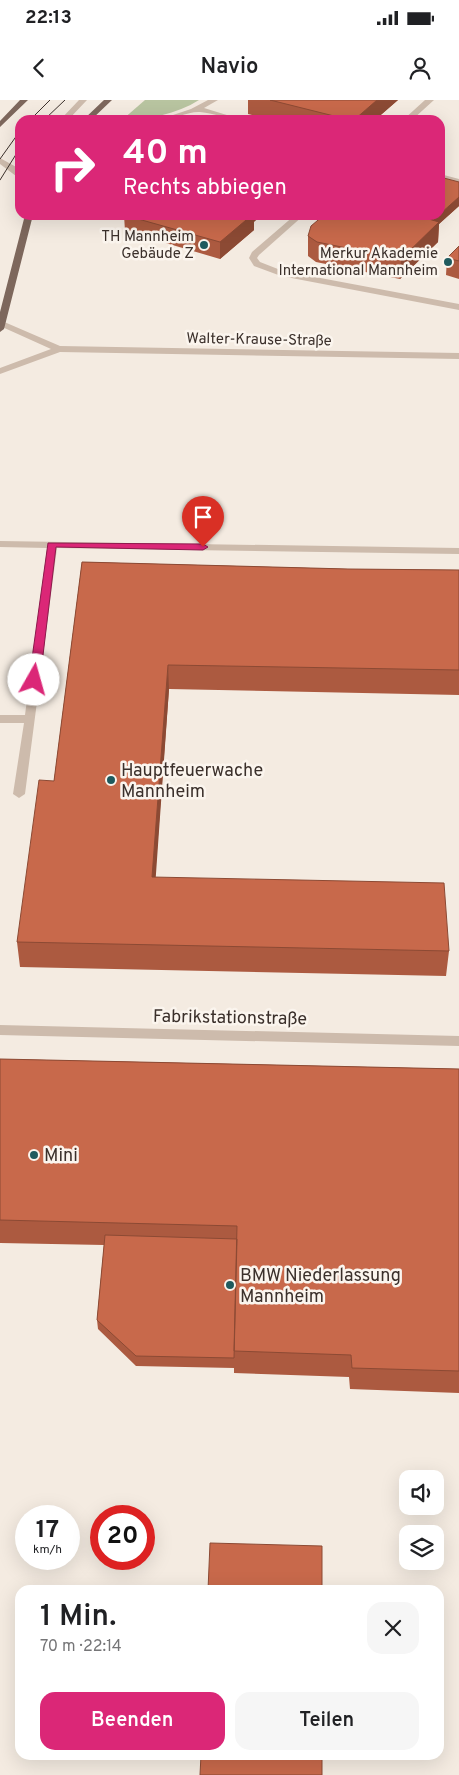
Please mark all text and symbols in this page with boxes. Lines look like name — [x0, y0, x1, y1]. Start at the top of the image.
text: 22:13 — [25, 6, 72, 30]
icon: back — [25, 54, 53, 82]
text: Navio — [201, 54, 258, 81]
icon: person — [406, 54, 434, 82]
text: 40 m — [123, 132, 208, 176]
icon: right — [40, 135, 105, 200]
text: Rechts abbiegen — [123, 175, 287, 202]
place label: TH Mannheim Gebäude Z — [101, 228, 194, 264]
marker: TH Mannheim Gebäude Z — [198, 239, 210, 251]
place label: Merkur Akademie International Mannheim — [278, 245, 438, 281]
marker: Merkur Akademie International Mannheim — [442, 256, 454, 268]
street label: Walter-Krause-Straße — [186, 330, 332, 351]
pin — [182, 496, 224, 547]
icon: arrive — [189, 503, 217, 531]
position arrow — [7, 653, 59, 705]
place label: Hauptfeuerwache Mannheim — [121, 760, 263, 804]
marker: Hauptfeuerwache Mannheim — [105, 774, 117, 786]
street label: Fabrikstationstraße — [153, 1006, 307, 1031]
place label: Mini — [44, 1145, 78, 1168]
marker: Mini — [28, 1149, 40, 1161]
place label: BMW Niederlassung Mannheim — [240, 1265, 401, 1309]
marker: BMW Niederlassung Mannheim — [224, 1279, 236, 1291]
map controls — [399, 1470, 444, 1570]
button: sound — [399, 1470, 444, 1515]
speed limit sign: 20 — [90, 1505, 155, 1570]
text: 17 — [36, 1515, 59, 1547]
button: layers — [399, 1525, 444, 1570]
text: km/h — [33, 1542, 62, 1558]
text: 1 Min. — [40, 1599, 116, 1636]
button: close — [367, 1602, 419, 1654]
text: 70 m · 22:14 — [40, 1637, 122, 1657]
button: Beenden — [40, 1692, 225, 1750]
button: Teilen — [235, 1692, 419, 1750]

